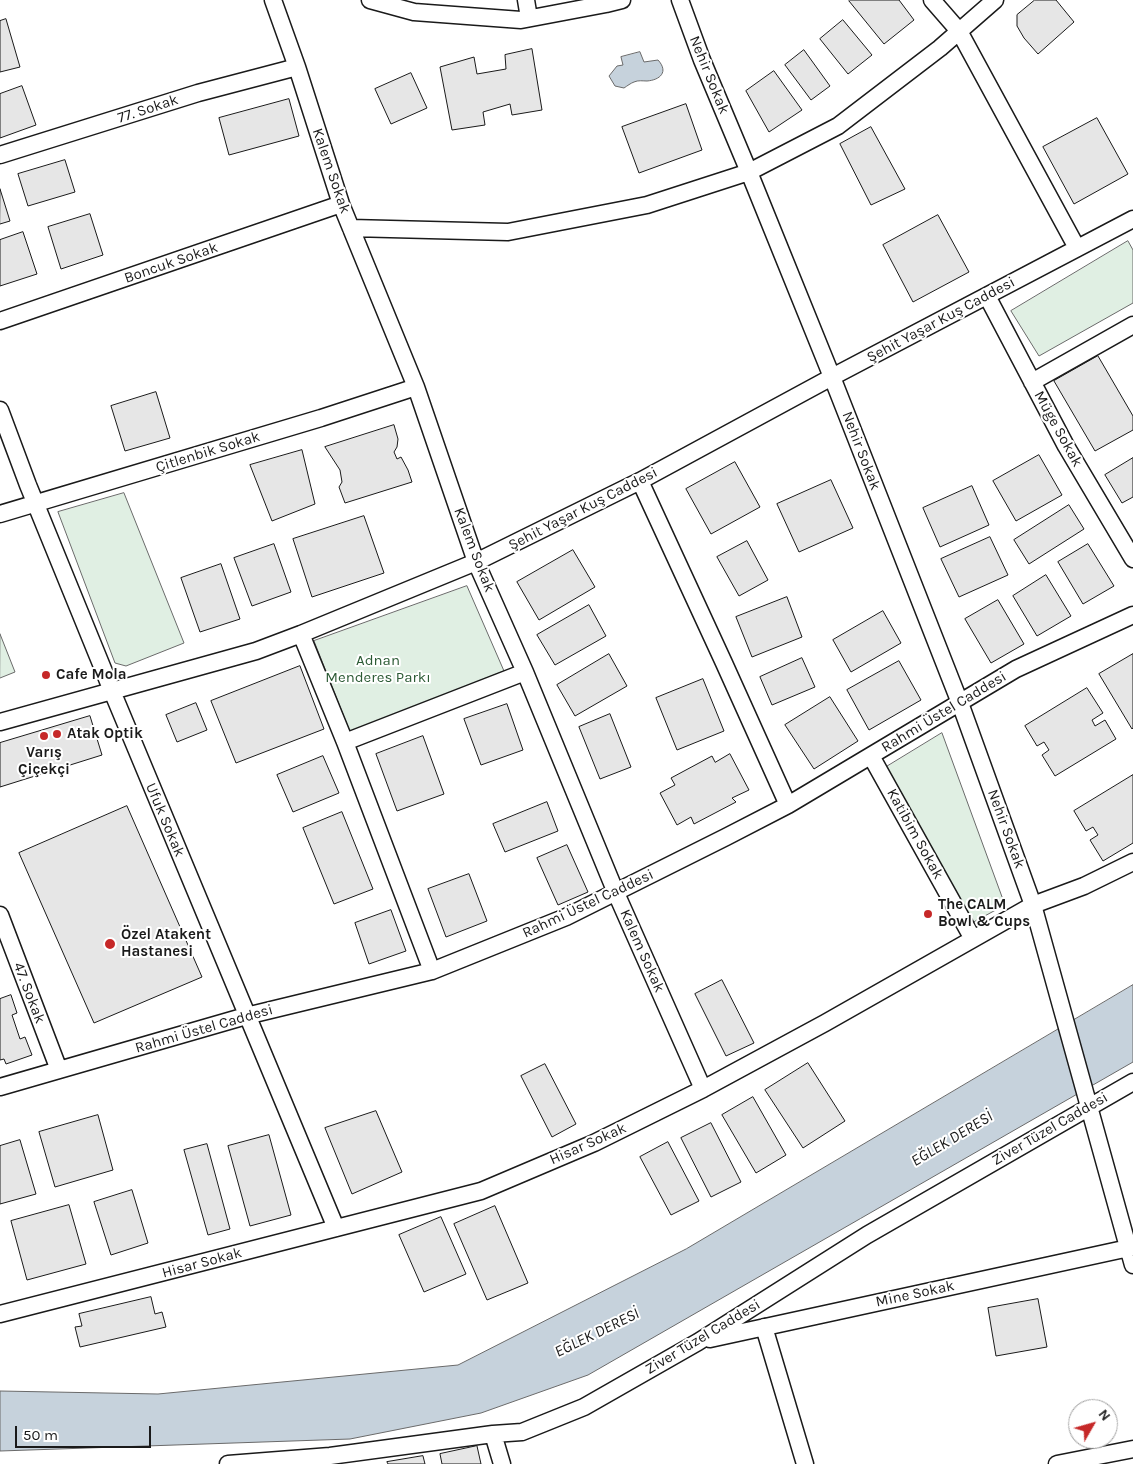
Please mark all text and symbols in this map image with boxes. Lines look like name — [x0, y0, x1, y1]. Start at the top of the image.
street label: Nehir Sokak — [685, 33, 733, 117]
street label: 77. Sokak — [115, 91, 181, 127]
street label: Kalem Sokak — [308, 126, 354, 216]
street label: Boncuk Sokak — [122, 239, 220, 287]
street label: Şehit Yaşar Kuş Caddesi — [864, 273, 1018, 367]
street label: Müge Sokak — [1030, 388, 1086, 470]
street label: Nehir Sokak — [838, 409, 884, 493]
street label: Çitlenbik Sokak — [154, 428, 262, 476]
street label: Şehit Yaşar Kuş Caddesi — [505, 464, 661, 554]
street label: Kalem Sokak — [450, 505, 498, 595]
park label: Adnan Menderes Parkı — [325, 652, 431, 687]
place label: Cafe Mola — [56, 666, 126, 684]
street label: Rahmi Üstel Caddesi — [878, 668, 1010, 756]
marker: Cafe Mola — [40, 669, 52, 681]
place label: Atak Optik — [67, 725, 143, 743]
marker: Atak Optik — [51, 728, 63, 740]
marker: Varış Çiçekçi — [38, 730, 50, 742]
place label: Varış Çiçekçi — [18, 744, 70, 779]
street label: Ufuk Sokak — [141, 780, 189, 860]
street label: Katibim Sokak — [883, 786, 947, 882]
street label: Nehir Sokak — [983, 787, 1029, 871]
street label: Rahmi Üstel Caddesi — [520, 866, 656, 942]
place label: The CALM Bowl & Cups — [938, 896, 1030, 931]
street label: Kalem Sokak — [616, 907, 668, 995]
marker: The CALM Bowl & Cups — [922, 908, 934, 920]
place label: Özel Atakent Hastanesi — [121, 926, 211, 961]
marker: Özel Atakent Hastanesi — [103, 937, 117, 951]
street label: 47. Sokak — [9, 960, 49, 1026]
street label: Rahmi Üstel Caddesi — [133, 1001, 275, 1057]
street label: Ziver Tüzel Caddesi — [989, 1088, 1111, 1170]
water label: EĞLEK DERESİ — [908, 1107, 996, 1171]
street label: Hisar Sokak — [547, 1119, 629, 1169]
street label: Hisar Sokak — [160, 1244, 244, 1282]
street label: Mine Sokak — [874, 1277, 956, 1311]
street label: Ziver Tüzel Caddesi — [642, 1296, 764, 1378]
water label: EĞLEK DERESİ — [552, 1304, 642, 1362]
north arrow — [1068, 1399, 1118, 1449]
text: N — [1095, 1406, 1114, 1424]
scale bar — [18, 1416, 154, 1448]
text: 50 m — [23, 1426, 58, 1444]

